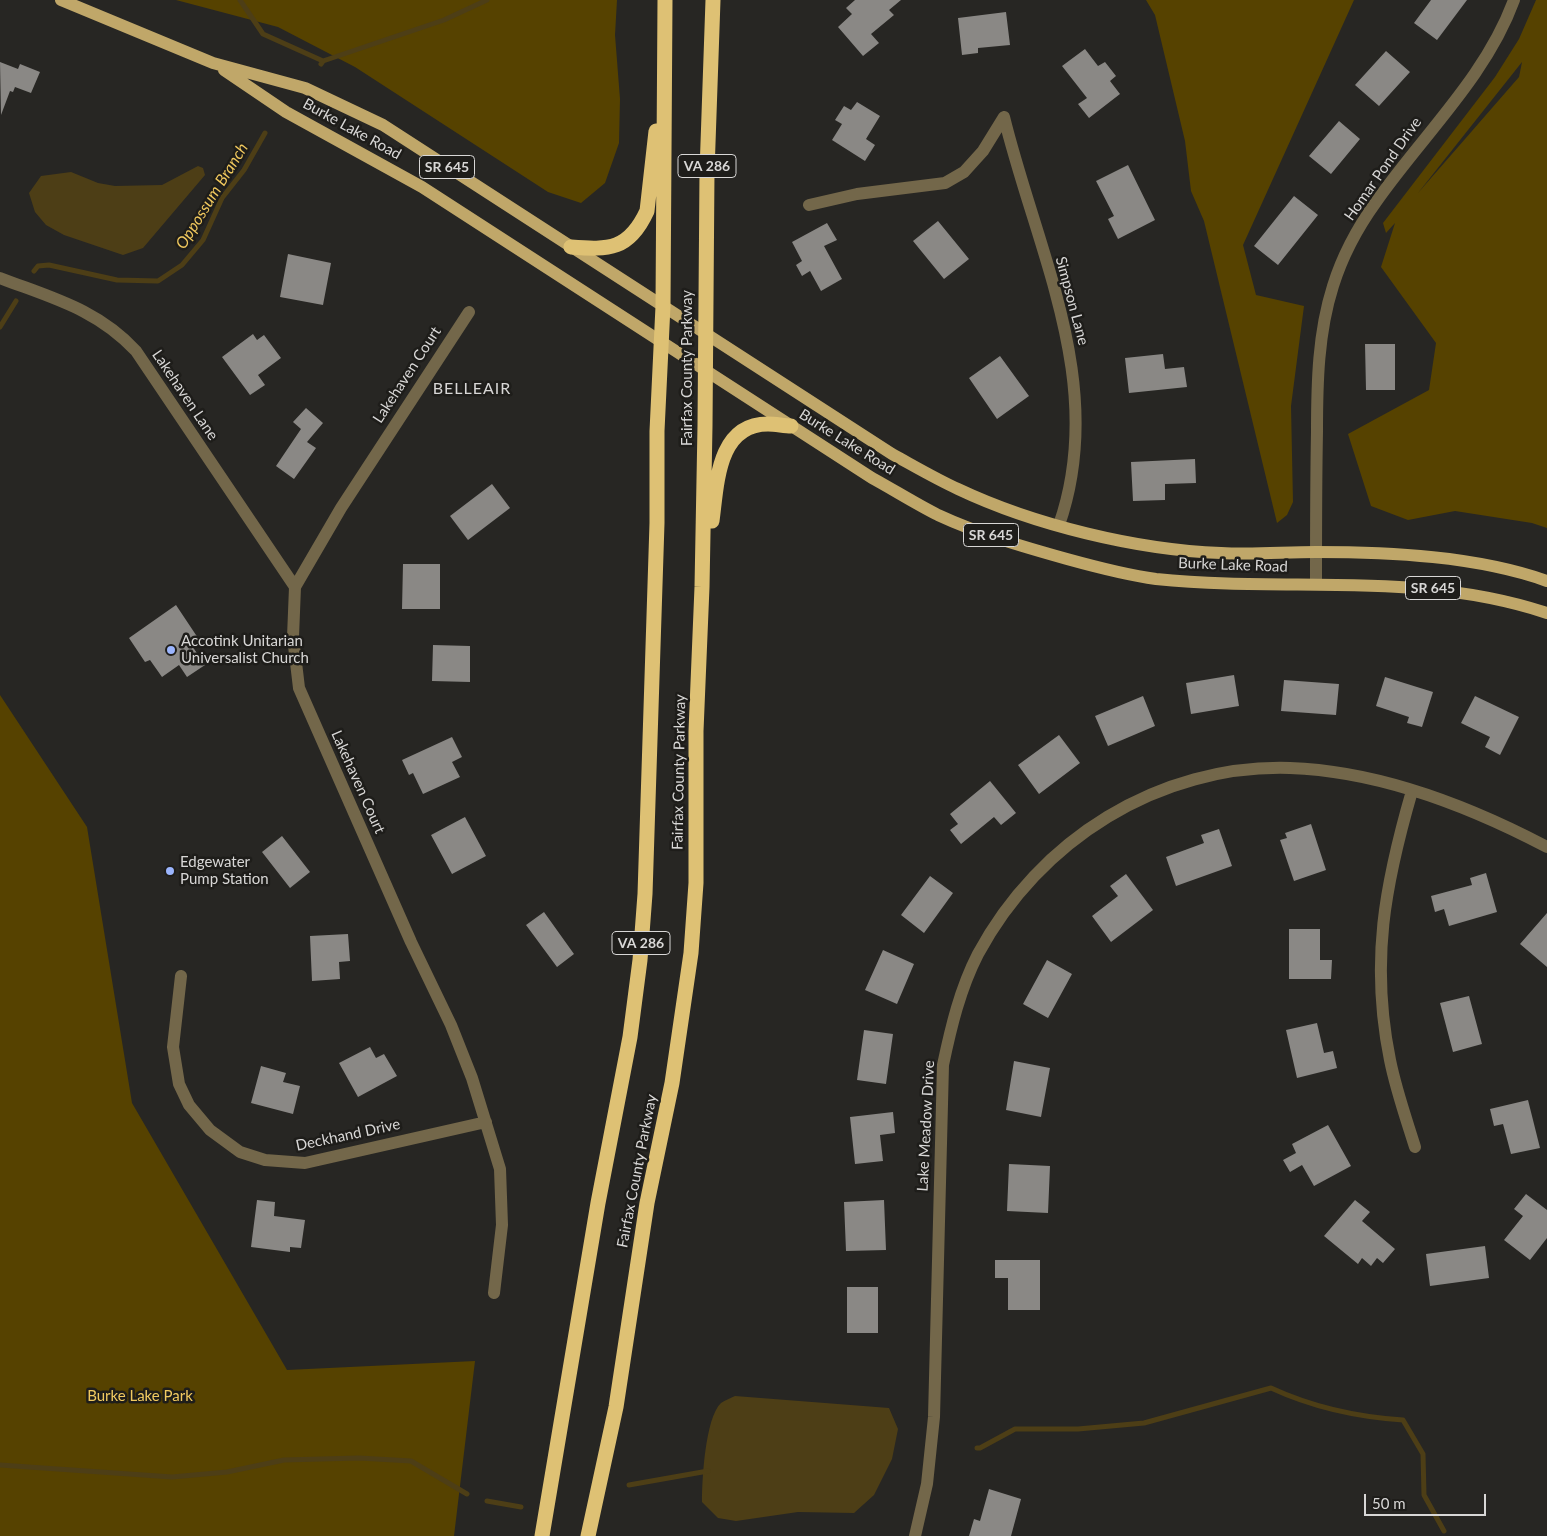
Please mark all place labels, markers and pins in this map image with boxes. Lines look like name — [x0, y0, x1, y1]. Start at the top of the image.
place label: Accotink Unitarian Universalist Church — [181, 632, 309, 667]
marker: Accotink Unitarian Universalist Church — [165, 644, 177, 656]
place label: Edgewater Pump Station — [180, 853, 269, 888]
marker: Edgewater Pump Station — [164, 865, 176, 877]

